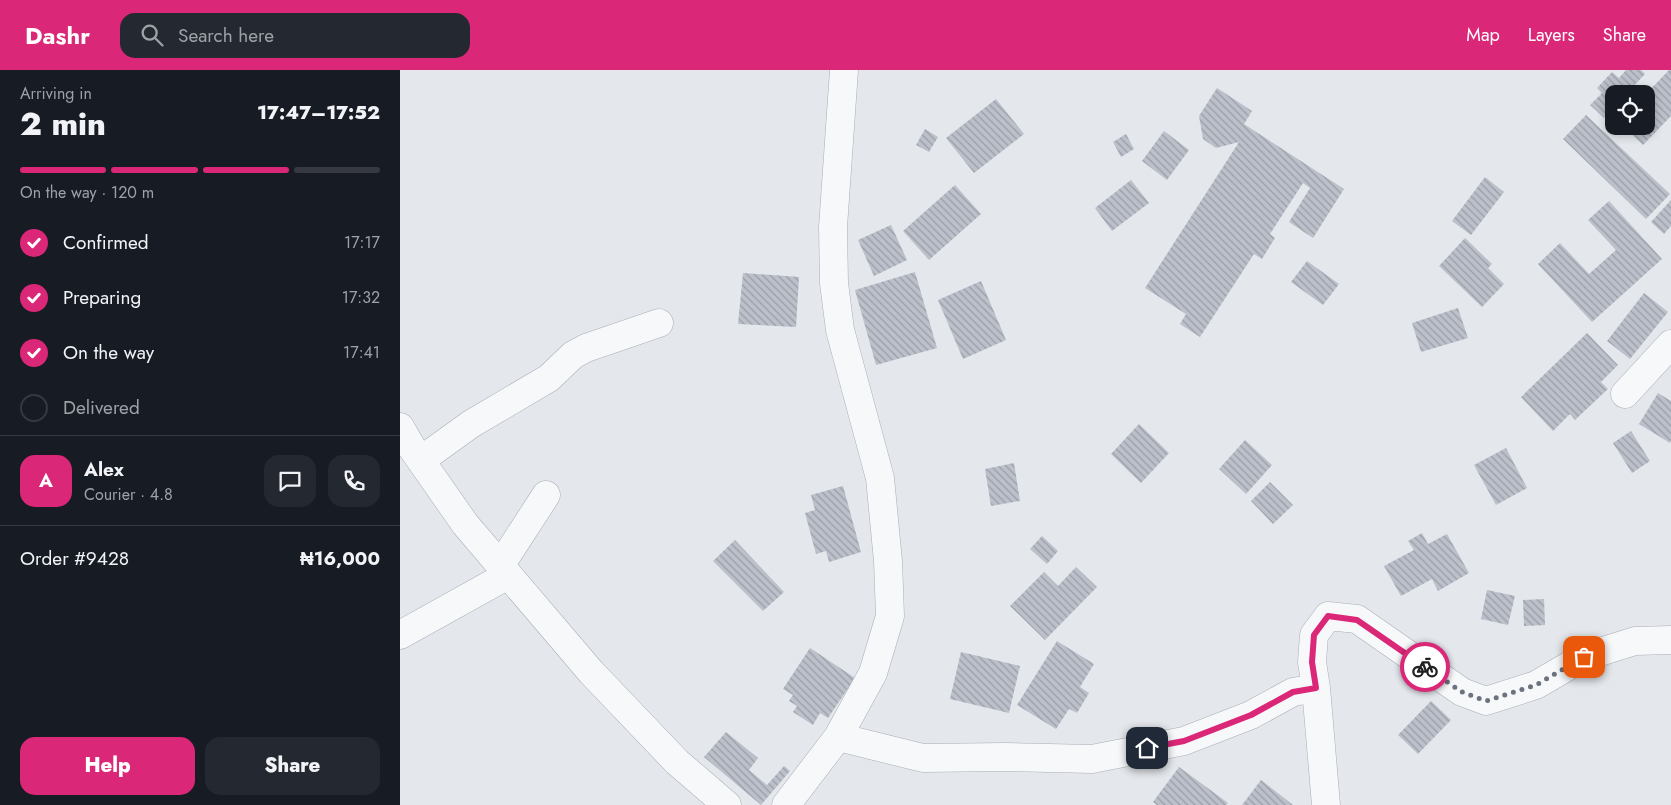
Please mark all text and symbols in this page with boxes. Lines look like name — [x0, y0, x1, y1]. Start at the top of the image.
search box — [120, 13, 470, 58]
text: Dashr — [25, 18, 90, 53]
icon: search — [138, 21, 166, 49]
text: Search here — [178, 22, 274, 49]
text: Map — [1466, 22, 1500, 48]
text: Layers — [1528, 22, 1575, 48]
text: Share — [1603, 22, 1646, 48]
text: Arriving in — [20, 82, 92, 105]
map controls — [1605, 85, 1655, 135]
button: locate — [1605, 85, 1655, 135]
text: 17:47–17:52 — [257, 99, 380, 126]
text: 2 min — [20, 101, 106, 147]
text: On the way · 120 m — [20, 181, 154, 204]
icon: check — [20, 229, 48, 257]
text: Confirmed — [63, 229, 149, 256]
text: 17:17 — [344, 231, 380, 254]
icon: check — [20, 284, 48, 312]
text: Preparing — [63, 284, 141, 311]
text: 17:32 — [342, 286, 380, 309]
icon: check — [20, 339, 48, 367]
text: On the way — [63, 339, 154, 366]
text: 17:41 — [343, 341, 380, 364]
text: Delivered — [63, 394, 140, 421]
button: chat — [264, 455, 316, 507]
button: phone — [328, 455, 380, 507]
text: Alex — [84, 456, 124, 483]
text: A — [39, 467, 53, 494]
text: Courier · 4.8 — [84, 483, 173, 506]
text: Order #9428 — [20, 545, 129, 572]
text: ₦16,000 — [300, 545, 380, 572]
pin — [1563, 636, 1605, 678]
courier — [1400, 642, 1450, 692]
icon: bag — [1570, 643, 1598, 671]
icon: bike — [1411, 653, 1439, 681]
pin — [1126, 727, 1168, 769]
icon: home — [1133, 734, 1161, 762]
button: Help — [20, 737, 195, 795]
button: Share — [205, 737, 380, 795]

